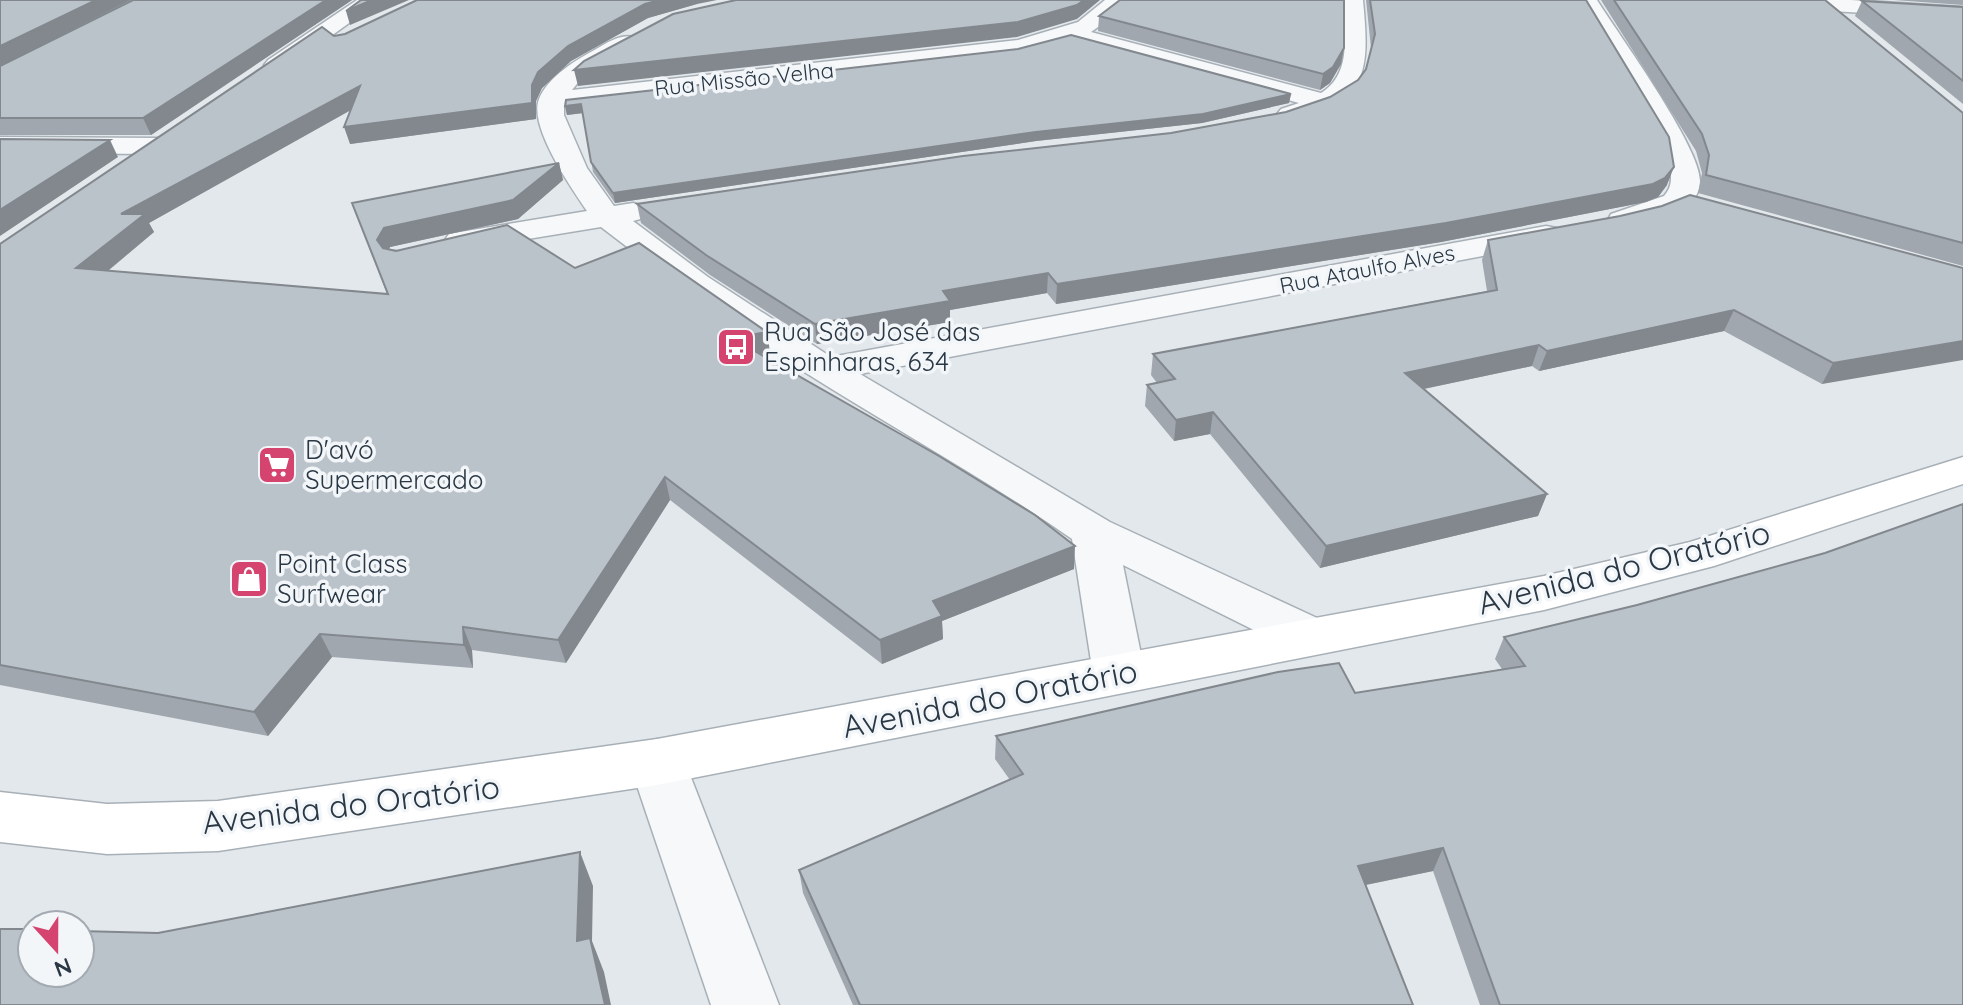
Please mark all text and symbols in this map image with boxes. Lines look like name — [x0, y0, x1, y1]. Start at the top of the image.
street label: Rua Missão Velha — [653, 56, 835, 102]
street label: Rua Ataulfo Alves — [1277, 238, 1457, 300]
place label: Rua São José das Espinharas, 634 — [764, 315, 980, 378]
bus stop icon: Rua São José das Espinharas, 634 — [715, 326, 757, 368]
place label: D'avó Supermercado — [305, 433, 483, 496]
supermarket icon: D'avó Supermercado — [256, 444, 298, 486]
street label: Avenida do Oratório — [1474, 511, 1774, 623]
place label: Point Class Surfwear — [277, 547, 408, 610]
shop icon: Point Class Surfwear — [228, 558, 270, 600]
street label: Avenida do Oratório — [839, 650, 1141, 746]
street label: Avenida do Oratório — [200, 766, 502, 842]
north arrow — [16, 909, 96, 989]
text: N — [51, 952, 76, 984]

